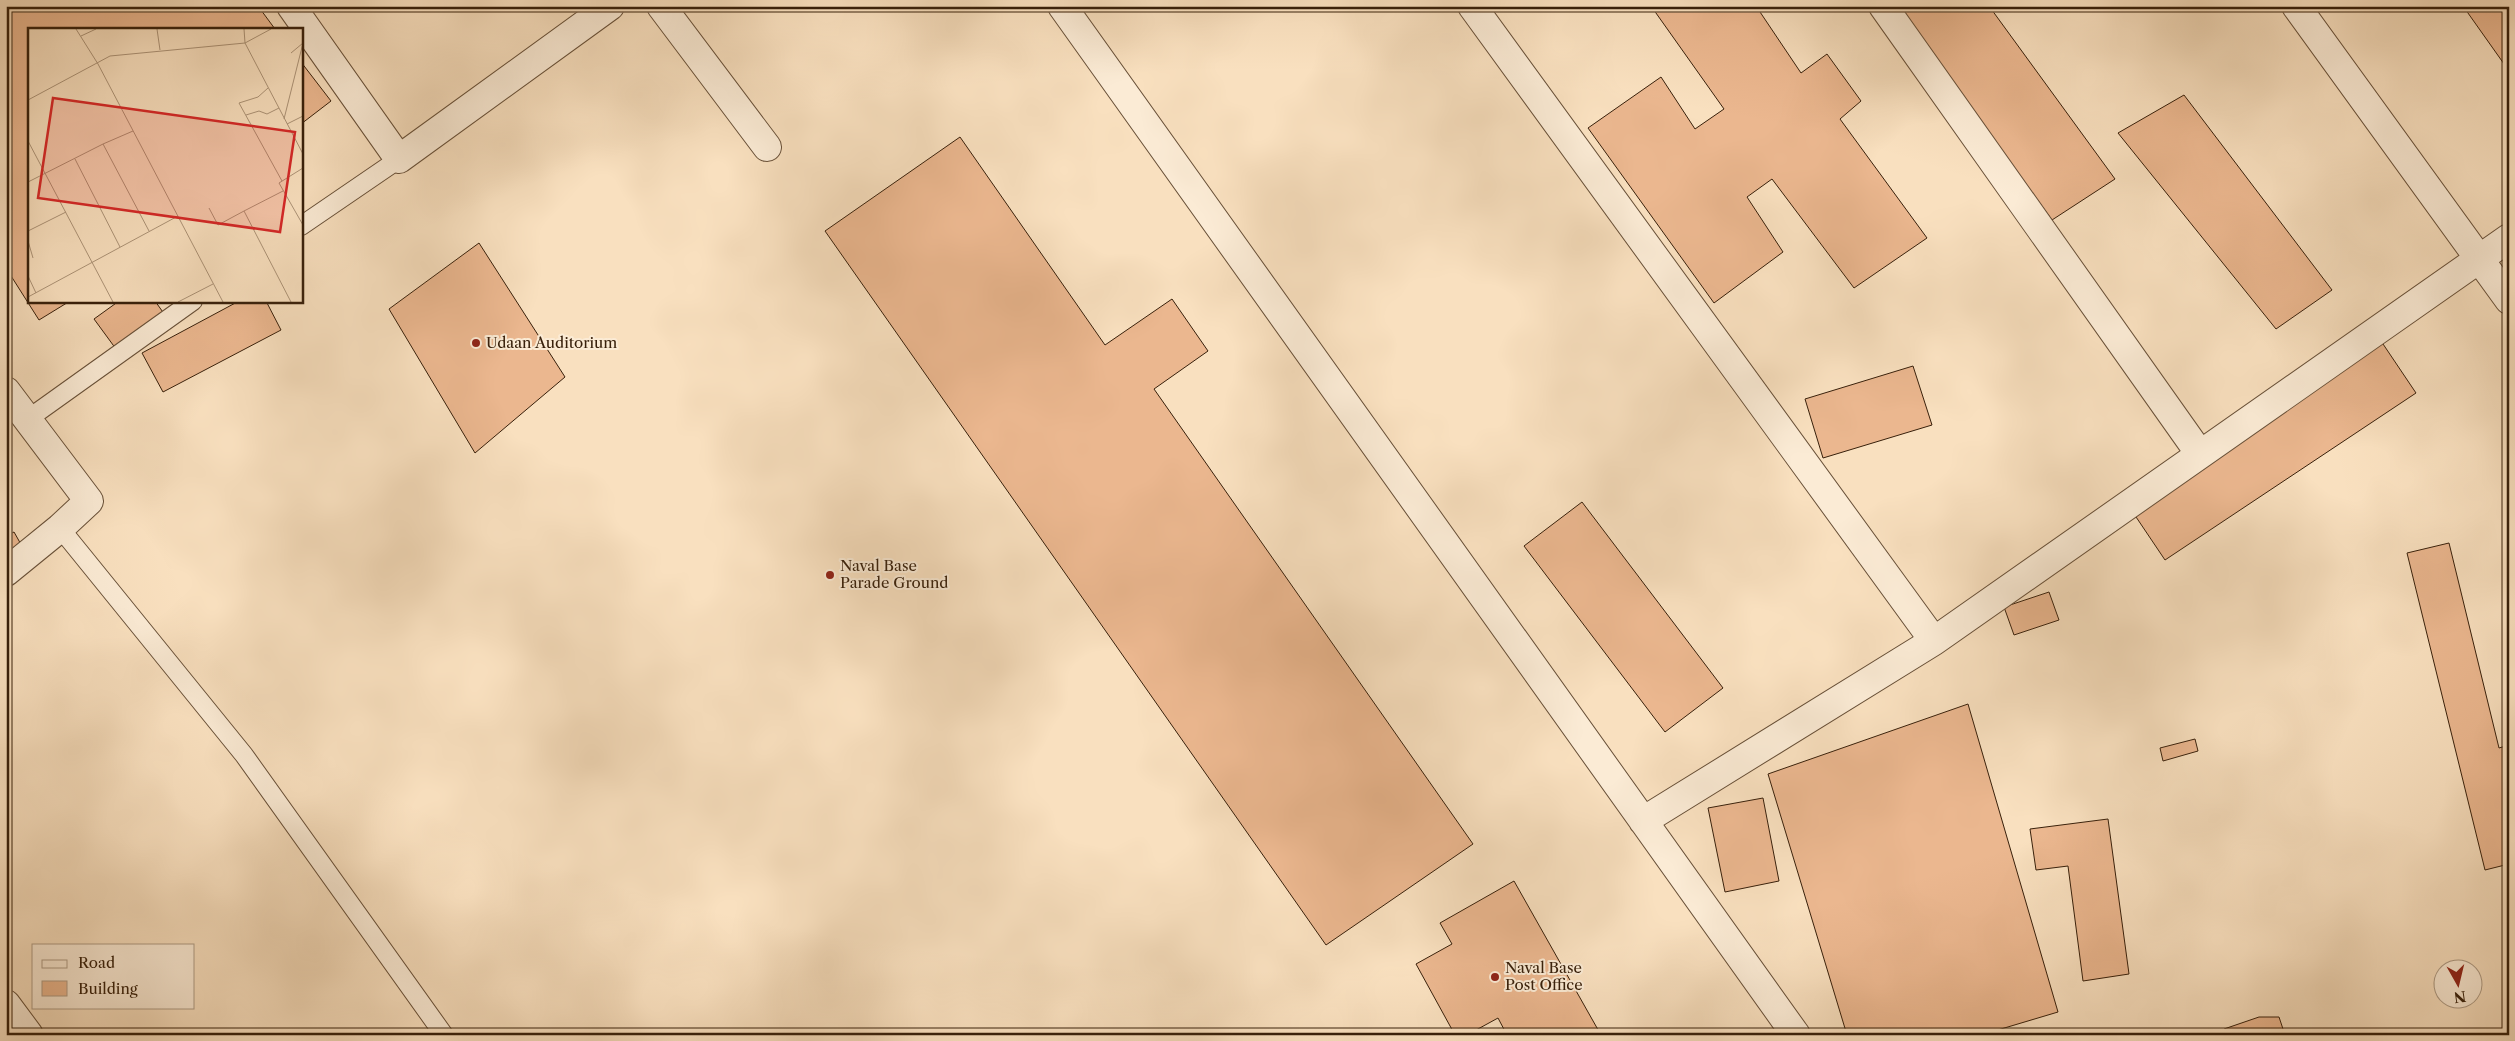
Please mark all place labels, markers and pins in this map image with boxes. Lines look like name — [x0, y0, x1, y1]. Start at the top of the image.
place label: Udaan Auditorium — [486, 333, 617, 352]
marker: Udaan Auditorium — [470, 337, 482, 349]
place label: Naval Base Parade Ground — [840, 556, 948, 592]
marker: Naval Base Parade Ground — [824, 569, 836, 581]
place label: Naval Base Post Office — [1505, 958, 1583, 994]
marker: Naval Base Post Office — [1489, 971, 1501, 983]

